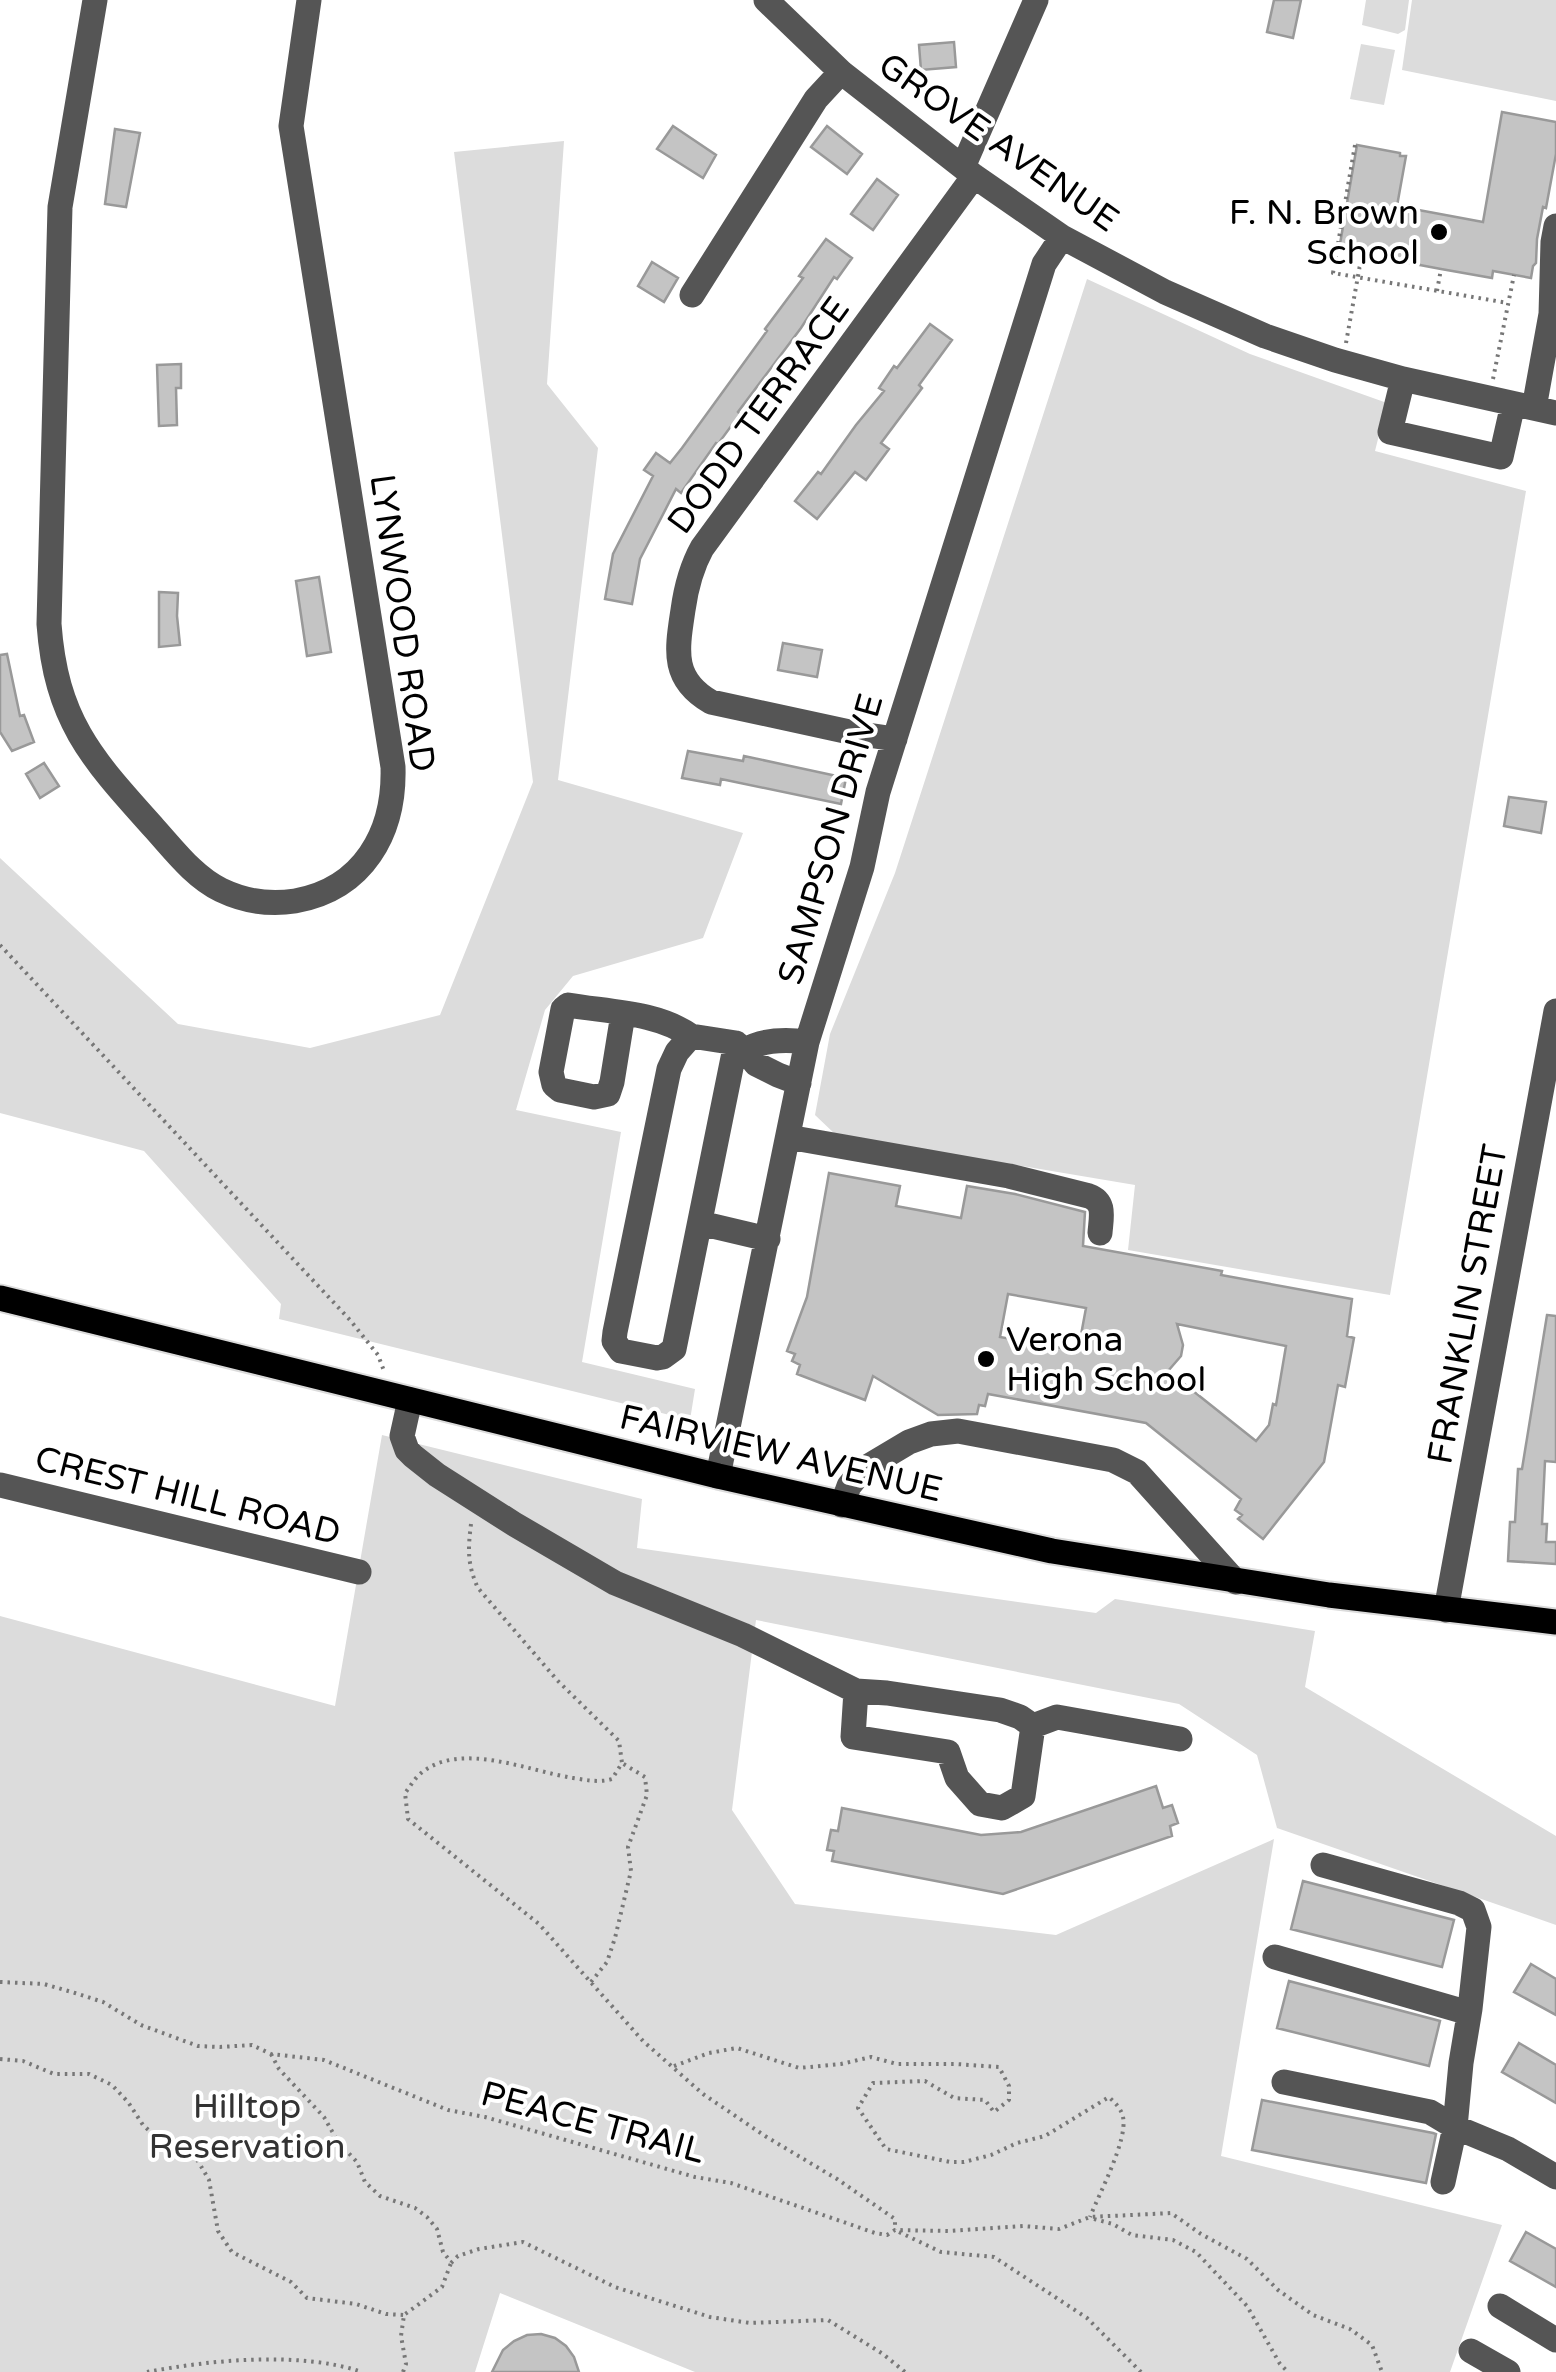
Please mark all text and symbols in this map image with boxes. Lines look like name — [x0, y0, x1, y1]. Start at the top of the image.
street label: GROVE AVENUE — [870, 44, 1126, 241]
place label: F. N. Brown School — [1229, 192, 1419, 274]
marker: F. N. Brown School — [1428, 221, 1450, 243]
street label: DODD TERRACE — [659, 289, 859, 542]
street label: LYNWOOD ROAD — [360, 472, 444, 775]
street label: SAMPSON DRIVE — [769, 689, 892, 989]
street label: FRANKLIN STREET — [1419, 1141, 1517, 1467]
place label: Verona High School — [1006, 1319, 1206, 1401]
marker: Verona High School — [975, 1348, 997, 1370]
street label: FAIRVIEW AVENUE — [615, 1396, 946, 1512]
street label: CREST HILL ROAD — [31, 1438, 345, 1554]
street label: PEACE TRAIL — [476, 2073, 709, 2173]
park label: Hilltop Reservation — [148, 2086, 346, 2168]

